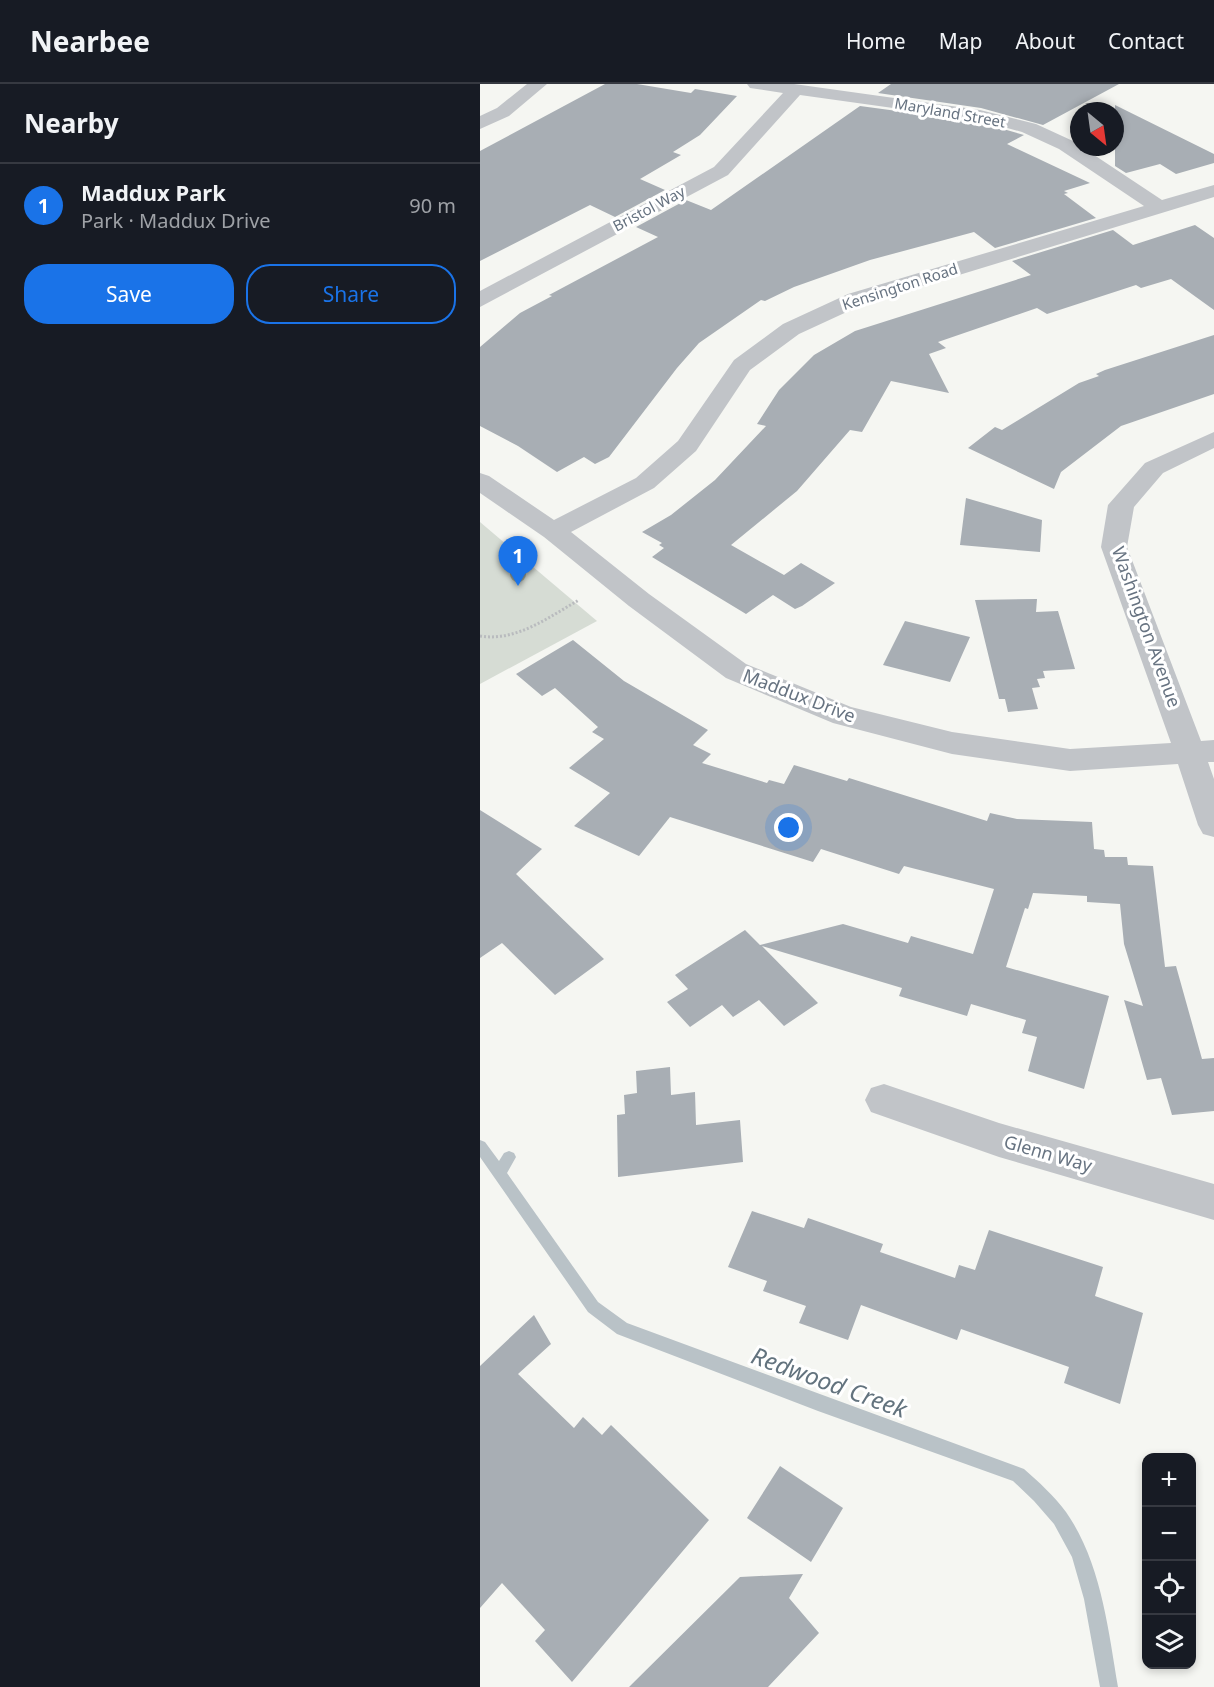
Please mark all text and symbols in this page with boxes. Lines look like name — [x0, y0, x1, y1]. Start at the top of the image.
text: Nearbee — [30, 22, 150, 60]
text: Home — [846, 27, 906, 55]
text: Map — [939, 27, 982, 55]
text: About — [1015, 27, 1075, 55]
text: Contact — [1108, 27, 1184, 55]
street label: Maryland Street — [893, 92, 1008, 132]
north arrow — [1070, 102, 1124, 156]
text: Nearby — [24, 105, 119, 141]
text: Maddux Park — [81, 177, 226, 207]
street label: Bristol Way — [609, 181, 688, 235]
text: 1 — [38, 192, 49, 219]
text: 90 m — [409, 192, 456, 219]
text: Park · Maddux Drive — [81, 207, 271, 234]
street label: Kensington Road — [839, 258, 960, 314]
button: Save — [24, 264, 234, 324]
button: Share — [246, 264, 456, 324]
pin: 1 — [498, 536, 537, 586]
street label: Washington Avenue — [1107, 543, 1187, 710]
street label: Maddux Drive — [740, 663, 859, 727]
your location — [774, 813, 803, 842]
street label: Glenn Way — [1001, 1129, 1096, 1177]
water label: Redwood Creek — [747, 1338, 913, 1425]
map controls — [1142, 1453, 1196, 1669]
button: + — [1142, 1453, 1196, 1507]
button: − — [1142, 1507, 1196, 1561]
button: locate — [1142, 1561, 1196, 1615]
button: layers — [1142, 1615, 1196, 1669]

